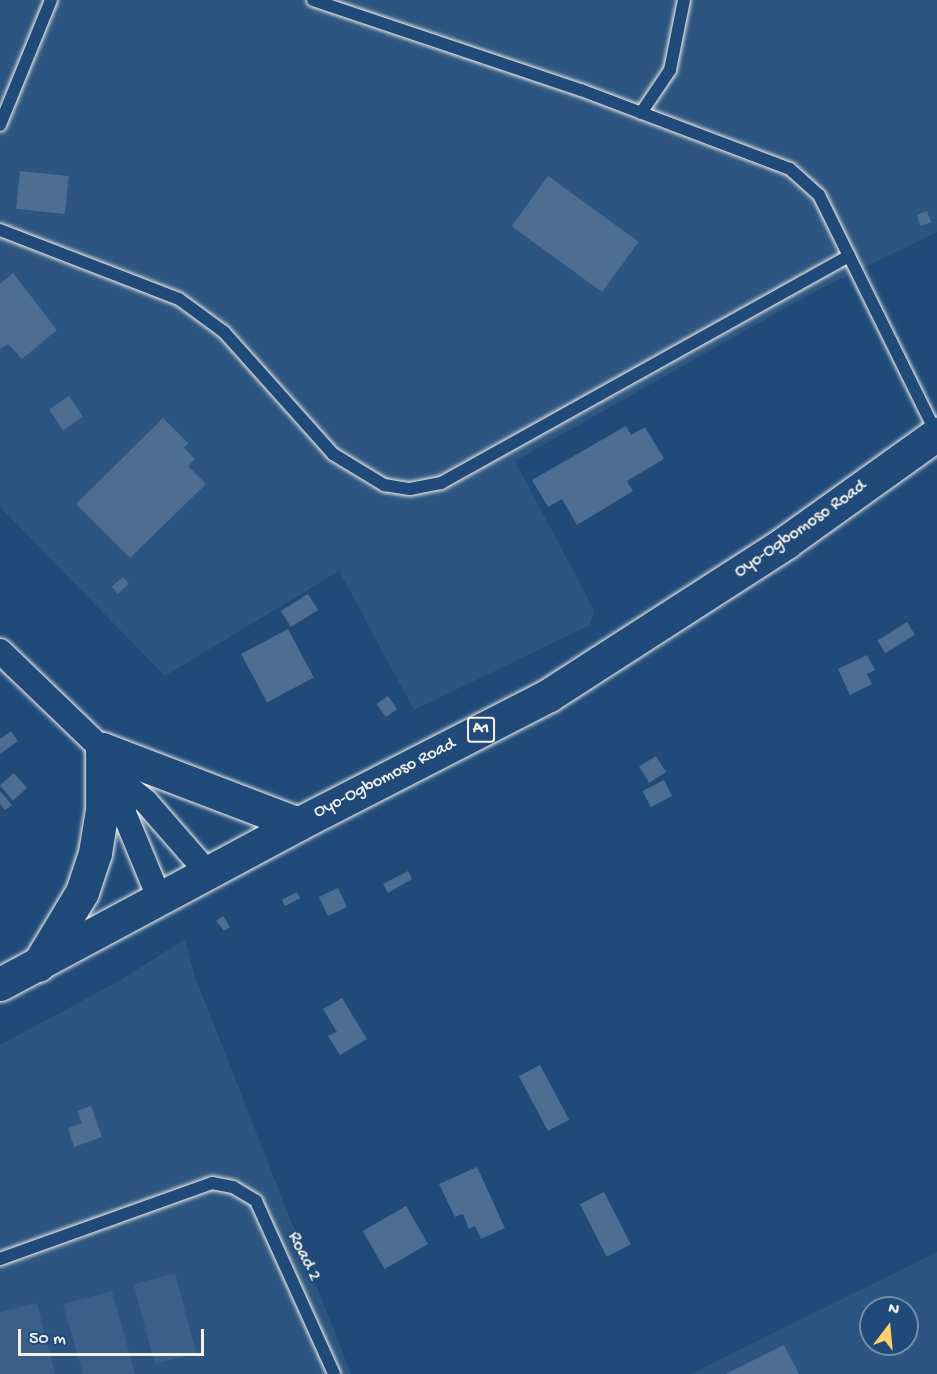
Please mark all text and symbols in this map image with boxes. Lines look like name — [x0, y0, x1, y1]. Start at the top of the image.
street label: Oyo-Ogbomoso Road — [731, 476, 871, 584]
road number: A1 — [466, 717, 496, 743]
street label: Oyo-Ogbomoso Road — [310, 734, 460, 824]
street label: Road 2 — [282, 1229, 324, 1285]
north arrow — [859, 1296, 919, 1356]
text: N — [886, 1300, 901, 1321]
scale bar — [21, 1317, 207, 1355]
text: 50 m — [29, 1329, 66, 1350]

